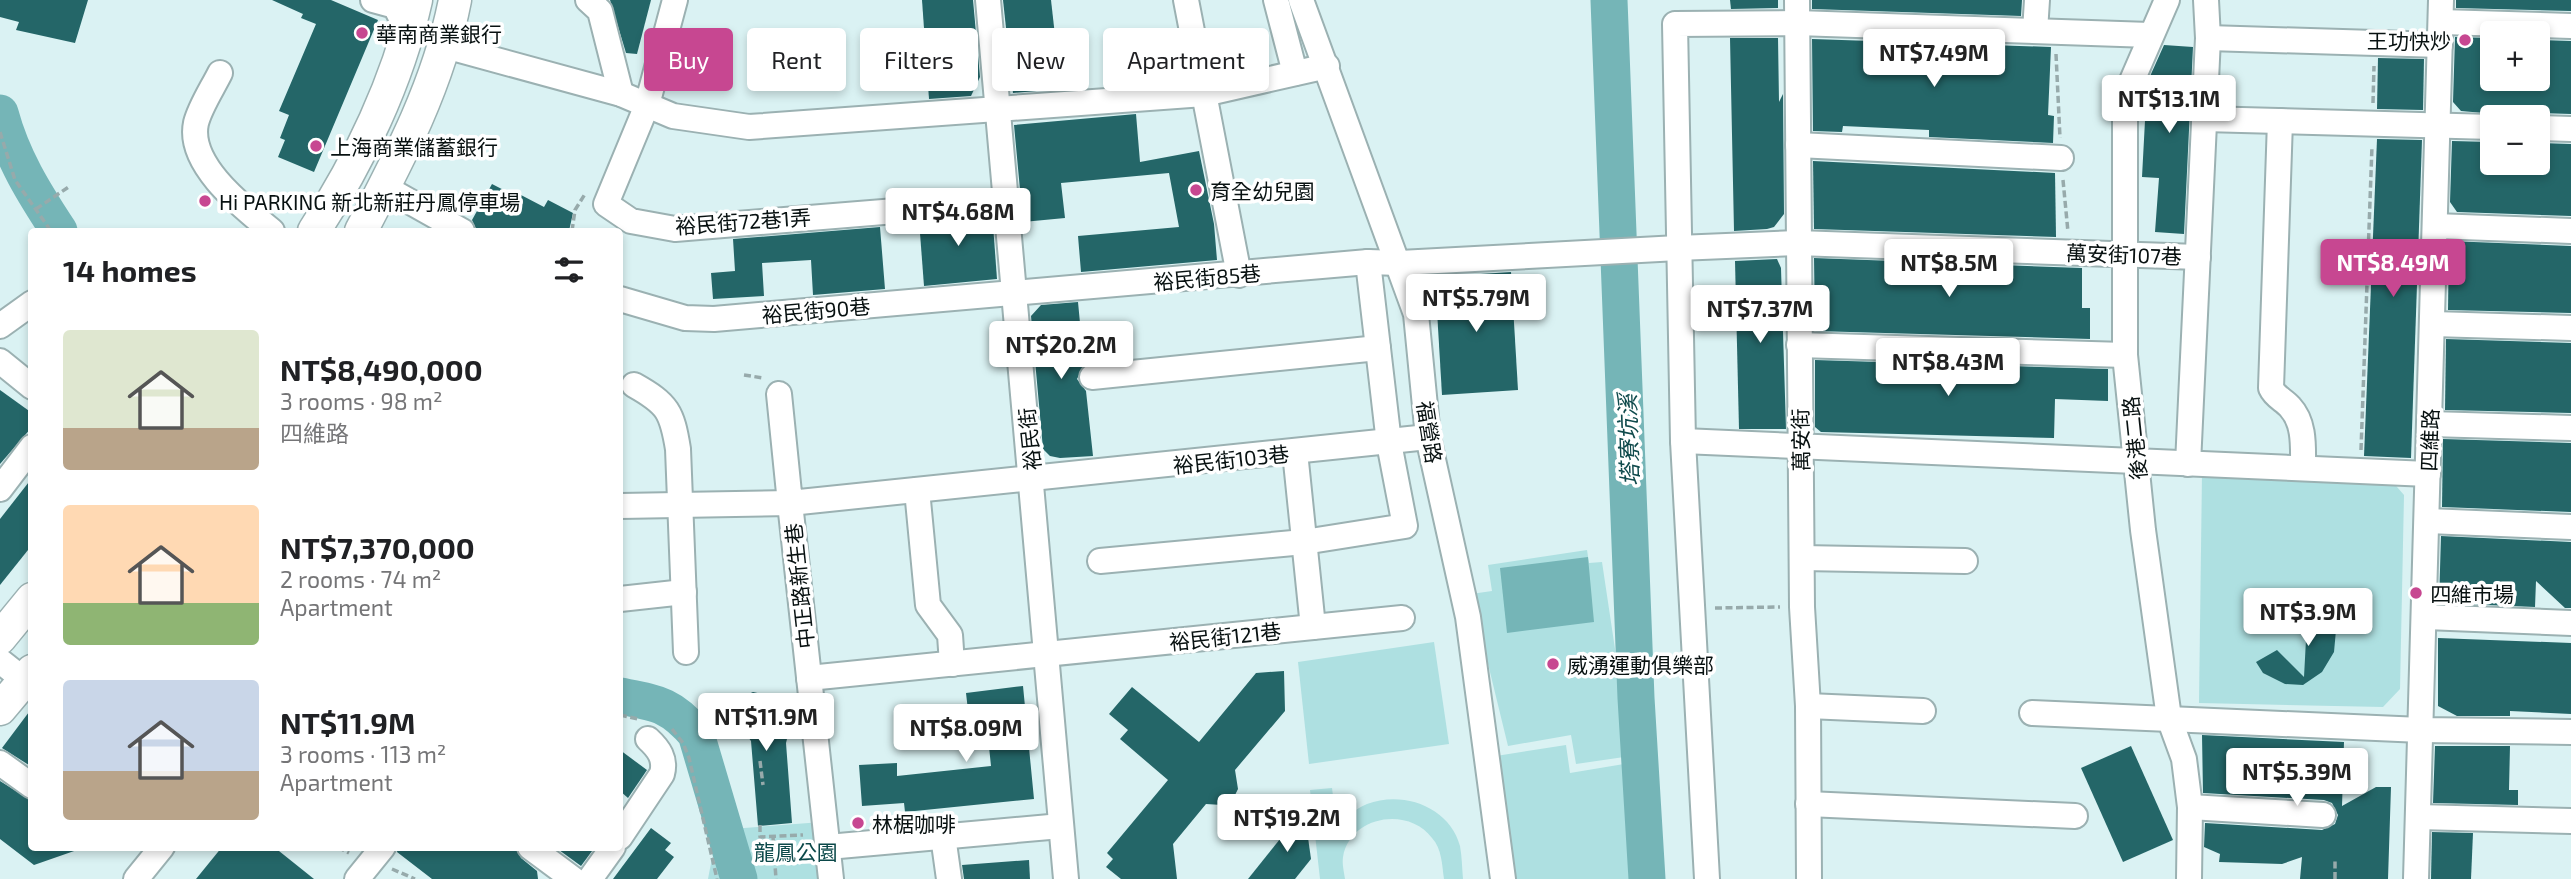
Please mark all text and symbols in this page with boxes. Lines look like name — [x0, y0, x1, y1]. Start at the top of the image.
place label: 華南商業銀行 — [376, 21, 502, 46]
map controls — [2480, 21, 2550, 175]
button: + — [2480, 21, 2550, 91]
marker: 華南商業銀行 — [354, 25, 370, 41]
chip: Buy — [644, 28, 733, 91]
chip: Rent — [747, 28, 846, 91]
chip: Filters — [860, 28, 978, 91]
chip: New — [992, 28, 1089, 91]
chip: Apartment — [1103, 28, 1269, 91]
place label: 王功快炒 — [2367, 28, 2451, 53]
pin: NT$7.49M — [1862, 29, 2006, 89]
marker: 王功快炒 — [2457, 32, 2473, 48]
text: NT$7.49M — [1879, 38, 1989, 66]
pin: NT$13.1M — [2097, 76, 2241, 135]
text: NT$13.1M — [2118, 84, 2220, 112]
button: − — [2480, 105, 2550, 175]
place label: 上海商業儲蓄銀行 — [330, 134, 498, 159]
marker: 上海商業儲蓄銀行 — [308, 138, 324, 154]
place label: 育全幼兒園 — [1210, 178, 1315, 203]
marker: 育全幼兒園 — [1188, 182, 1204, 198]
pin: NT$4.68M — [886, 188, 1030, 248]
place label: Hi PARKING 新北新莊丹鳳停車場 — [219, 189, 520, 214]
marker: Hi PARKING 新北新莊丹鳳停車場 — [197, 193, 213, 209]
text: NT$4.68M — [902, 197, 1015, 225]
street label: 裕民街72巷1弄 — [674, 204, 812, 238]
street label: 萬安街107巷 — [2066, 239, 2182, 269]
pin: NT$8.5M — [1884, 240, 2014, 299]
pin: NT$8.49M — [2321, 240, 2465, 299]
text: NT$8.5M — [1900, 248, 1998, 276]
text: NT$8.49M — [2337, 248, 2449, 276]
icon: filters — [550, 251, 588, 289]
text: 14 homes — [63, 252, 197, 288]
street label: 裕民街85巷 — [1152, 260, 1262, 294]
pin: NT$5.79M — [1404, 274, 1548, 334]
text: NT$5.79M — [1422, 283, 1530, 311]
pin: NT$7.37M — [1688, 286, 1832, 345]
street label: 裕民街90巷 — [761, 293, 871, 327]
text: NT$7.37M — [1707, 294, 1813, 322]
pin: NT$20.2M — [989, 322, 1133, 381]
text: NT$20.2M — [1005, 330, 1117, 358]
pin: NT$8.43M — [1876, 338, 2020, 398]
text: NT$8.43M — [1892, 347, 2004, 375]
text: NT$8,490,000 — [280, 351, 483, 387]
icon: home — [119, 358, 203, 442]
text: 3 rooms · 98 m² — [280, 387, 442, 415]
water label: 塔寮坑溪 — [1612, 391, 1644, 486]
street label: 後港二路 — [2117, 395, 2151, 481]
street label: 福營路 — [1413, 399, 1447, 465]
street label: 裕民街 — [1013, 406, 1045, 472]
street label: 萬安街 — [1787, 408, 1813, 472]
street label: 四維路 — [2415, 408, 2443, 472]
text: 四維路 — [280, 419, 349, 447]
street label: 裕民街103巷 — [1172, 440, 1290, 478]
street label: 中正路新生巷 — [780, 522, 818, 650]
text: NT$7,370,000 — [280, 529, 475, 565]
icon: home — [119, 533, 203, 617]
text: 2 rooms · 74 m² — [280, 565, 441, 593]
place label: 四維市場 — [2430, 581, 2514, 606]
marker: 四維市場 — [2408, 585, 2424, 601]
pin: NT$3.9M — [2243, 588, 2373, 648]
text: Apartment — [280, 593, 393, 621]
text: NT$3.9M — [2259, 597, 2357, 625]
street label: 裕民街121巷 — [1168, 618, 1282, 654]
place label: 威湧運動俱樂部 — [1567, 652, 1714, 677]
marker: 威湧運動俱樂部 — [1545, 656, 1561, 672]
pin: NT$11.9M — [694, 694, 838, 753]
text: NT$11.9M — [714, 702, 818, 730]
text: NT$11.9M — [280, 704, 416, 740]
pin: NT$8.09M — [894, 704, 1038, 764]
icon: home — [119, 708, 203, 792]
text: NT$8.09M — [910, 713, 1022, 741]
text: 3 rooms · 113 m² — [280, 740, 446, 768]
pin: NT$5.39M — [2225, 748, 2369, 808]
text: NT$5.39M — [2242, 757, 2352, 785]
text: Apartment — [280, 768, 393, 796]
pin: NT$19.2M — [1215, 794, 1359, 854]
text: NT$19.2M — [1233, 803, 1341, 831]
place label: 林椐咖啡 — [872, 811, 956, 836]
marker: 林椐咖啡 — [850, 815, 866, 831]
park label: 龍鳳公園 — [754, 839, 838, 864]

